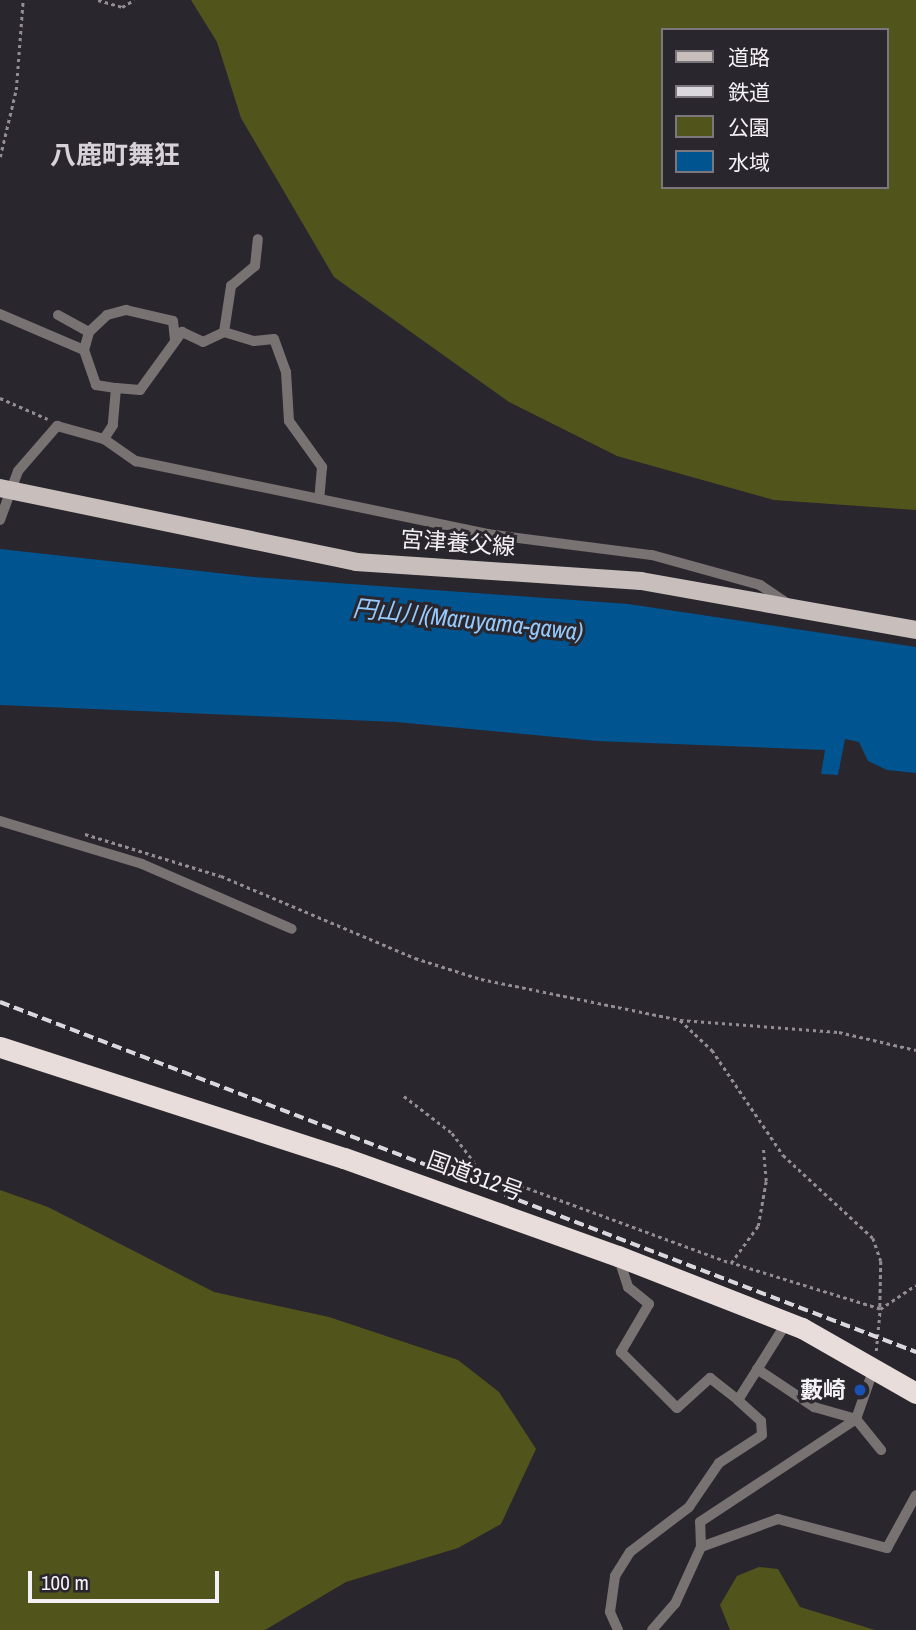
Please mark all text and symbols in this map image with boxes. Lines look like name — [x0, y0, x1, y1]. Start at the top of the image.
legend — [660, 28, 888, 189]
text: 道路 — [728, 43, 770, 72]
text: 鉄道 — [728, 78, 770, 107]
text: 公園 — [728, 113, 770, 142]
district label: 八鹿町舞狂 — [50, 139, 180, 171]
text: 水域 — [728, 148, 770, 177]
street label: 宮津養父線 — [400, 525, 516, 561]
water label: 円山川(Maruyama-gawa) — [351, 594, 585, 646]
street label: 国道312号 — [423, 1146, 527, 1206]
place label: 藪崎 — [800, 1376, 846, 1404]
marker: 藪崎 — [852, 1382, 868, 1398]
scale bar — [32, 1556, 222, 1600]
text: 100 m — [41, 1568, 89, 1597]

